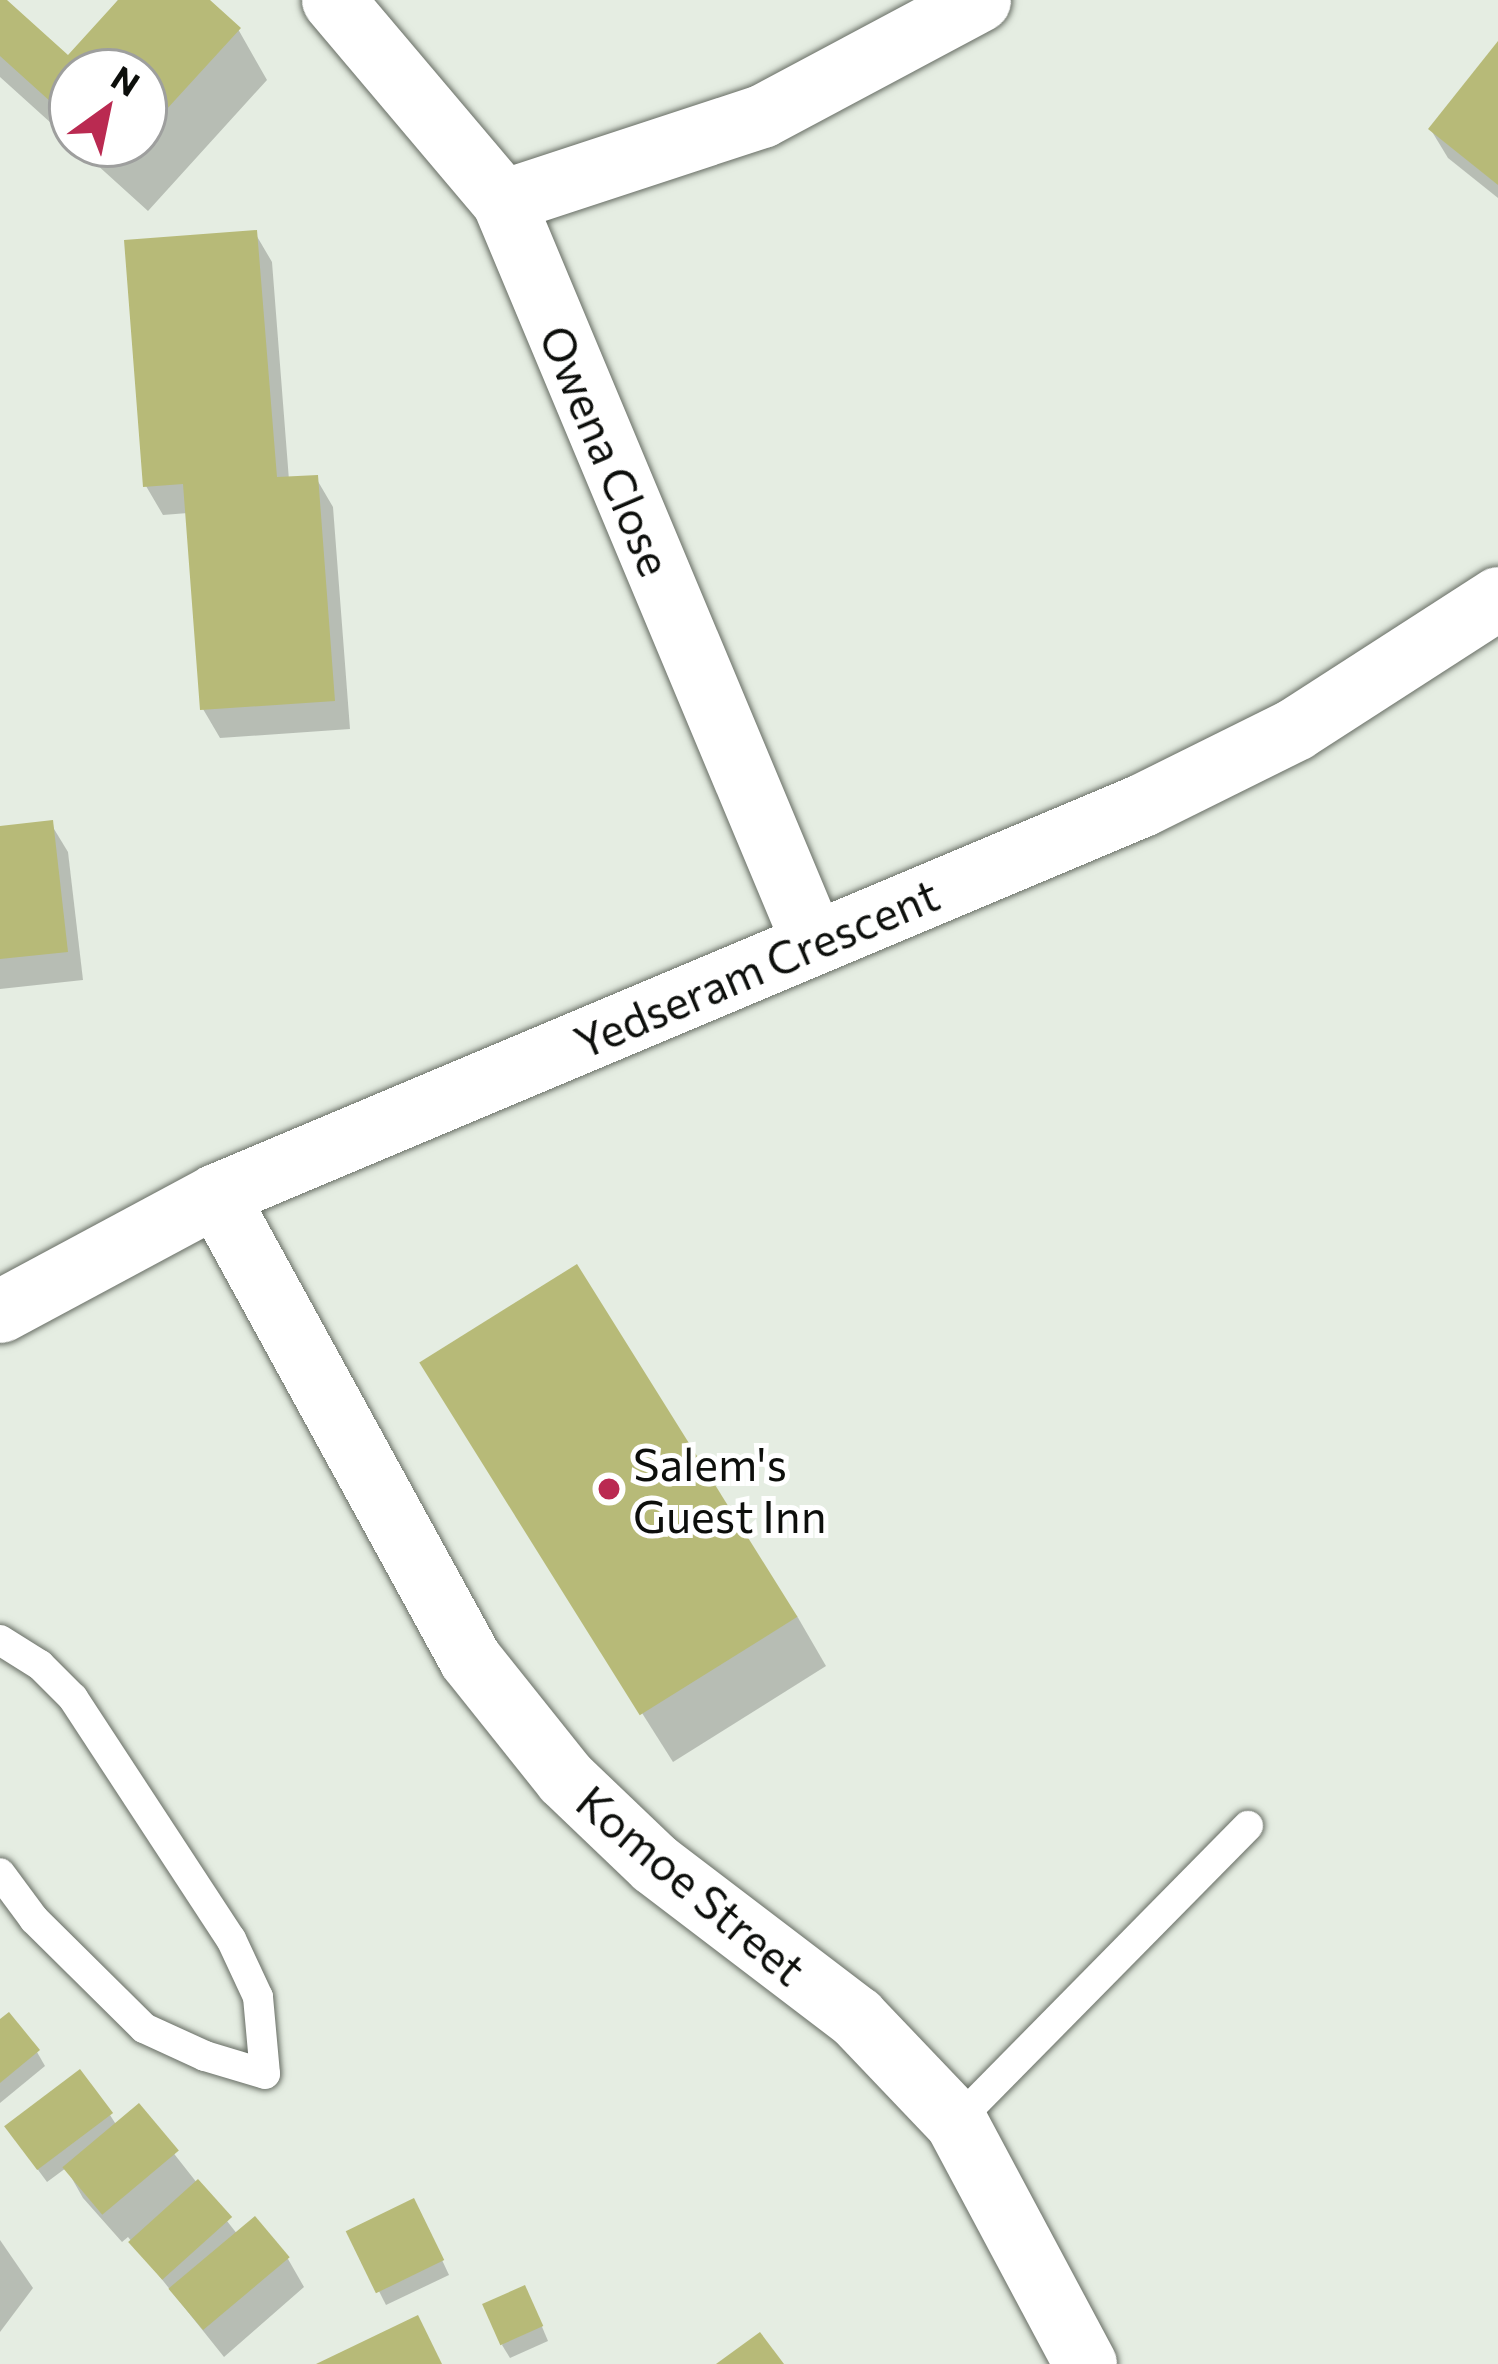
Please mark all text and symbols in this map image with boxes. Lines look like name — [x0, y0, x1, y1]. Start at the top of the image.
north arrow — [48, 48, 168, 168]
text: N — [105, 56, 148, 104]
street label: Owena Close — [530, 317, 684, 583]
street label: Yedseram Crescent — [566, 866, 946, 1068]
place label: Salem's Guest Inn — [633, 1436, 826, 1542]
marker: Salem's Guest Inn — [596, 1476, 622, 1502]
street label: Komoe Street — [567, 1773, 817, 1995]

